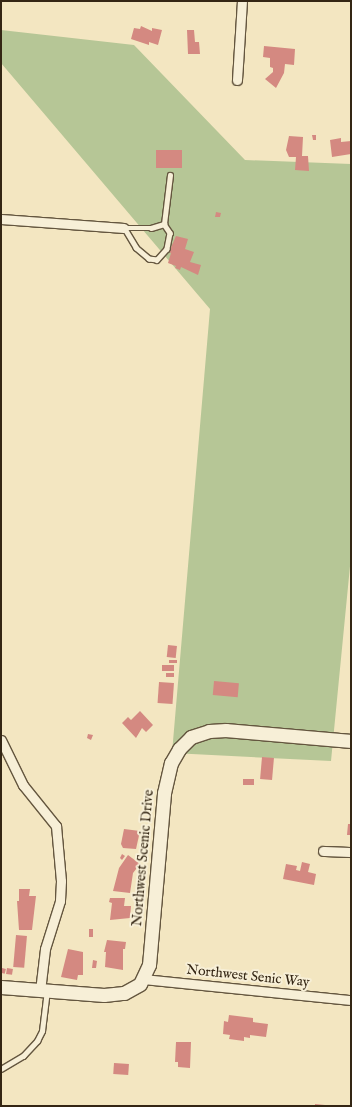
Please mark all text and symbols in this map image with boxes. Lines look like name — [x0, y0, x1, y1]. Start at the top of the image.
street label: Northwest Scenic Drive — [129, 789, 157, 927]
street label: Northwest Senic Way — [186, 961, 310, 991]

